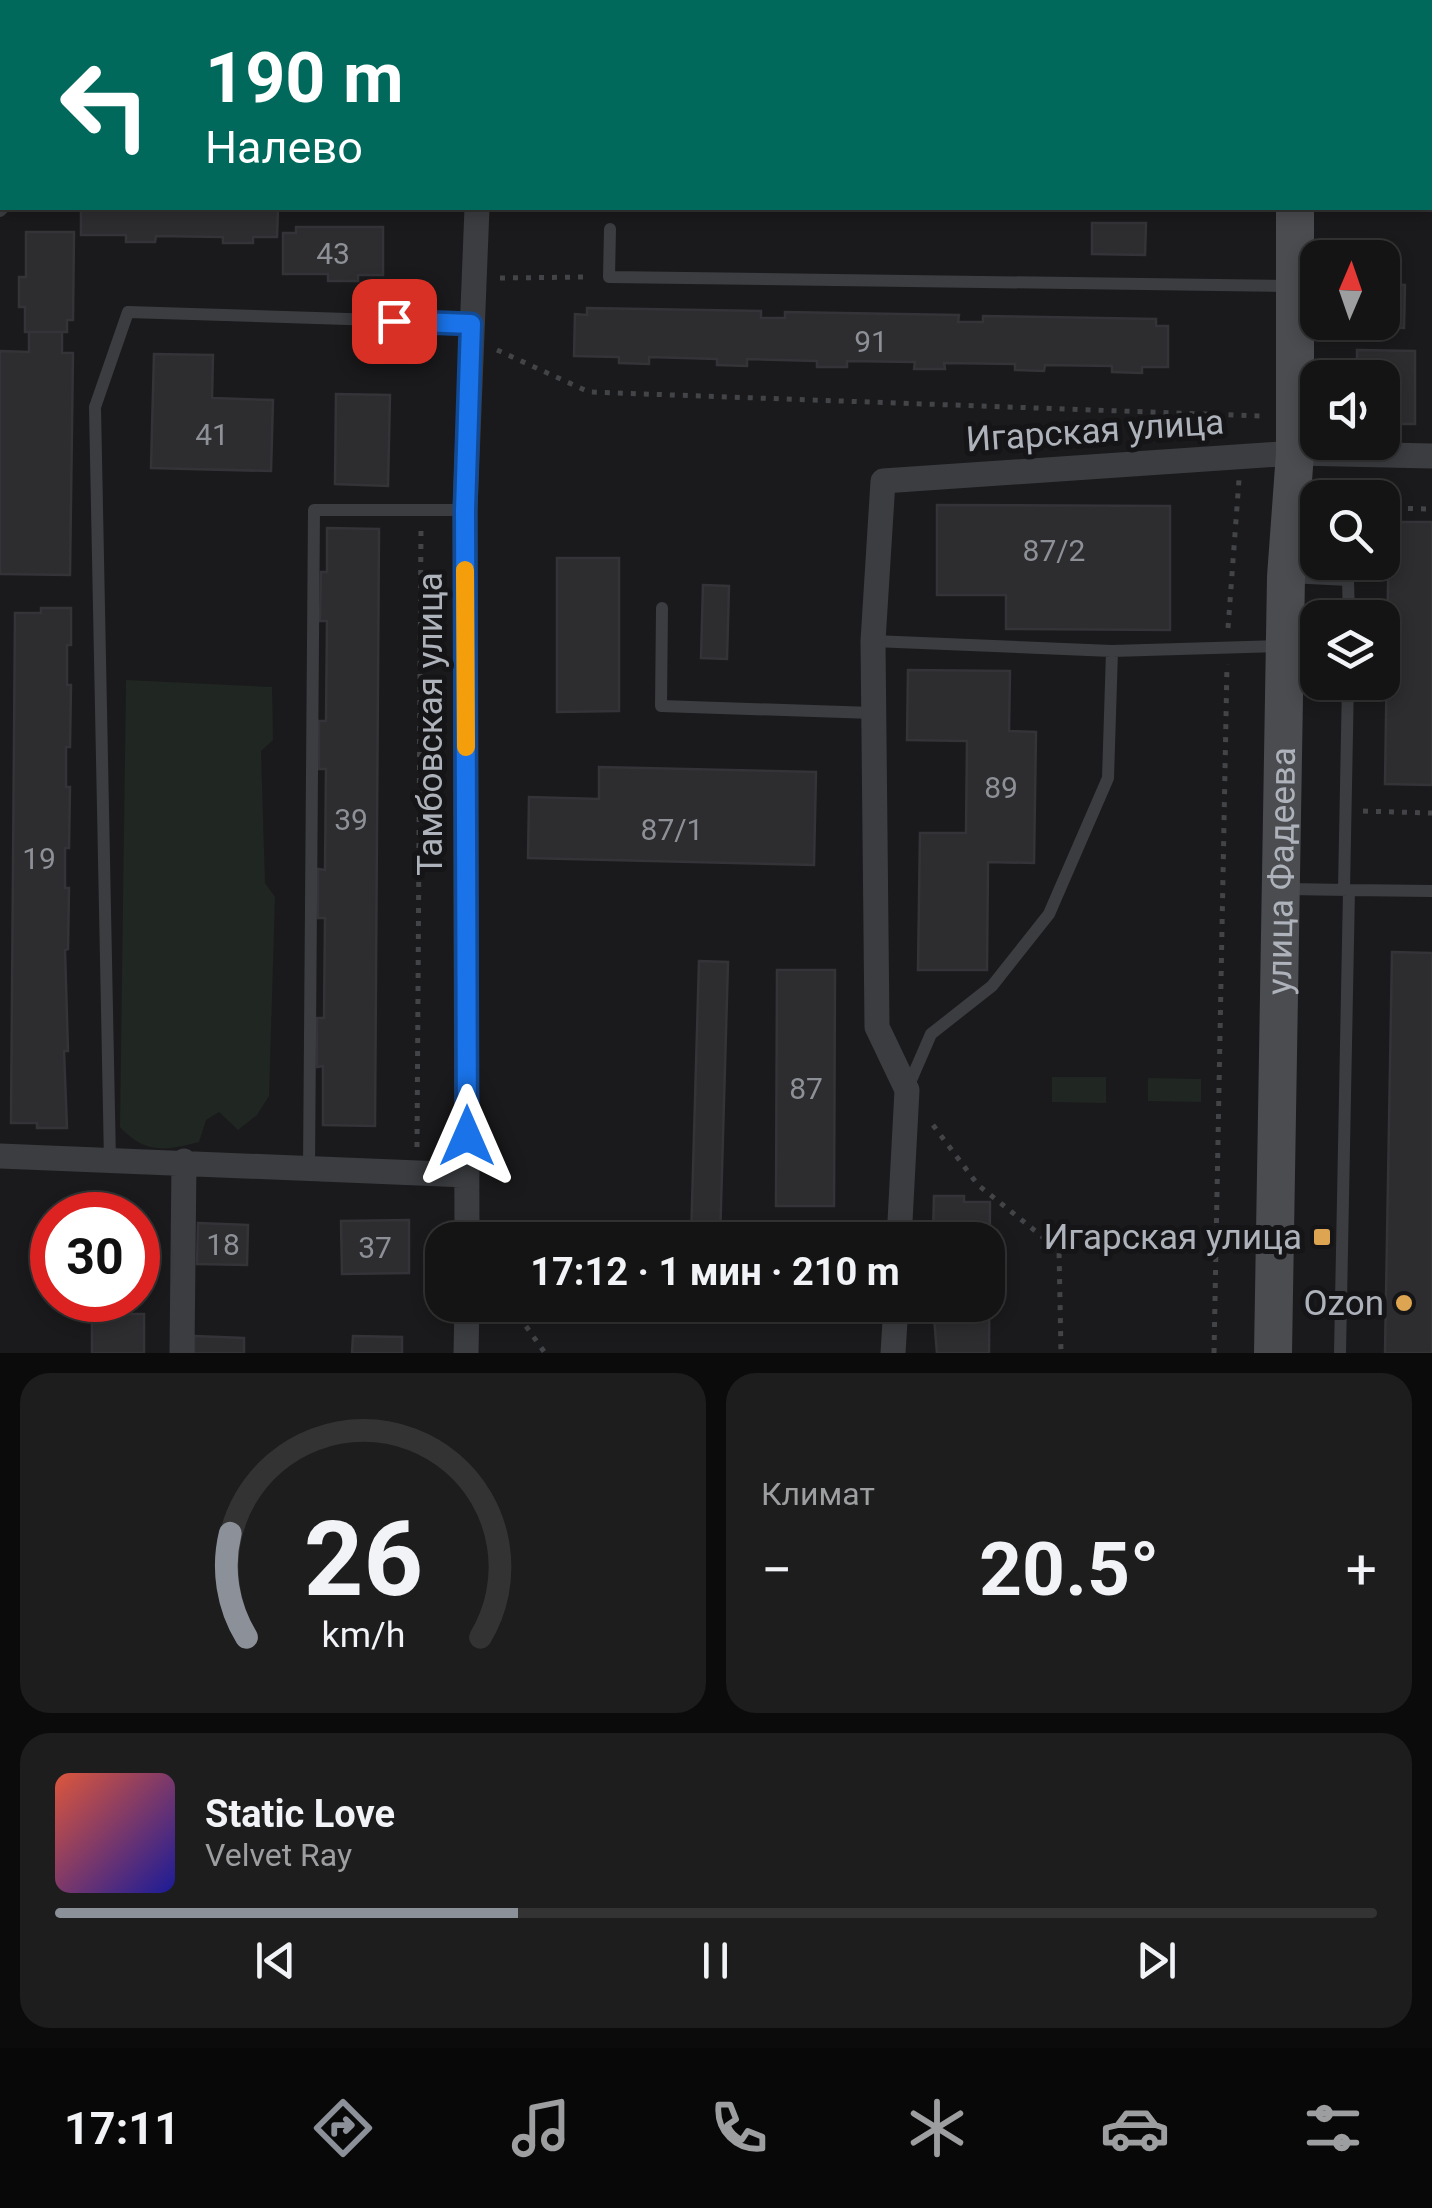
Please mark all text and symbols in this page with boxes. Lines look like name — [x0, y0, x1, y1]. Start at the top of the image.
text: 190 m — [205, 37, 404, 119]
icon: left — [40, 40, 170, 170]
text: Налево — [205, 121, 363, 174]
house number: 43 — [316, 236, 350, 271]
north arrow — [1300, 240, 1400, 340]
map controls — [1300, 240, 1400, 700]
pin — [352, 279, 437, 364]
icon: arrive — [367, 294, 422, 349]
house number: 91 — [854, 324, 888, 359]
button: sound — [1300, 360, 1400, 460]
street label: Игарская улица — [965, 402, 1225, 460]
house number: 41 — [195, 417, 229, 452]
button: search — [1300, 480, 1400, 580]
house number: 87/2 — [1023, 533, 1085, 568]
street label: Тамбовская улица — [410, 572, 451, 876]
button: layers — [1300, 600, 1400, 700]
street label: улица Фадеева — [1258, 747, 1304, 995]
house number: 89 — [984, 770, 1018, 805]
house number: 39 — [334, 802, 368, 837]
house number: 87/1 — [641, 812, 703, 847]
house number: 19 — [22, 841, 56, 876]
house number: 87 — [789, 1071, 823, 1106]
position arrow — [415, 1084, 519, 1188]
speed limit sign: 30 — [30, 1192, 160, 1322]
place label: Игарская улица — [1043, 1217, 1302, 1258]
marker: Игарская улица — [1311, 1226, 1333, 1248]
house number: 18 — [206, 1227, 240, 1262]
house number: 37 — [358, 1230, 392, 1265]
text: 17:12 · 1 мин · 210 m — [530, 1250, 900, 1294]
place label: Ozon — [1304, 1283, 1384, 1324]
marker: Ozon — [1393, 1292, 1415, 1314]
text: Климат — [761, 1475, 875, 1513]
text: 26 — [303, 1499, 423, 1620]
text: 20.5° — [979, 1525, 1159, 1613]
text: − — [761, 1538, 792, 1602]
text: + — [1346, 1538, 1377, 1602]
text: km/h — [321, 1614, 405, 1656]
text: Static Love — [205, 1792, 395, 1836]
text: Velvet Ray — [205, 1836, 352, 1874]
icon: previous — [248, 1933, 303, 1988]
icon: pause — [688, 1933, 743, 1988]
icon: next — [1129, 1933, 1184, 1988]
icon: directions — [308, 2093, 378, 2163]
icon: music — [506, 2093, 576, 2163]
icon: phone — [704, 2093, 774, 2163]
icon: climate — [902, 2093, 972, 2163]
icon: car — [1100, 2093, 1170, 2163]
icon: filters — [1298, 2093, 1368, 2163]
text: 17:11 — [64, 2102, 180, 2155]

